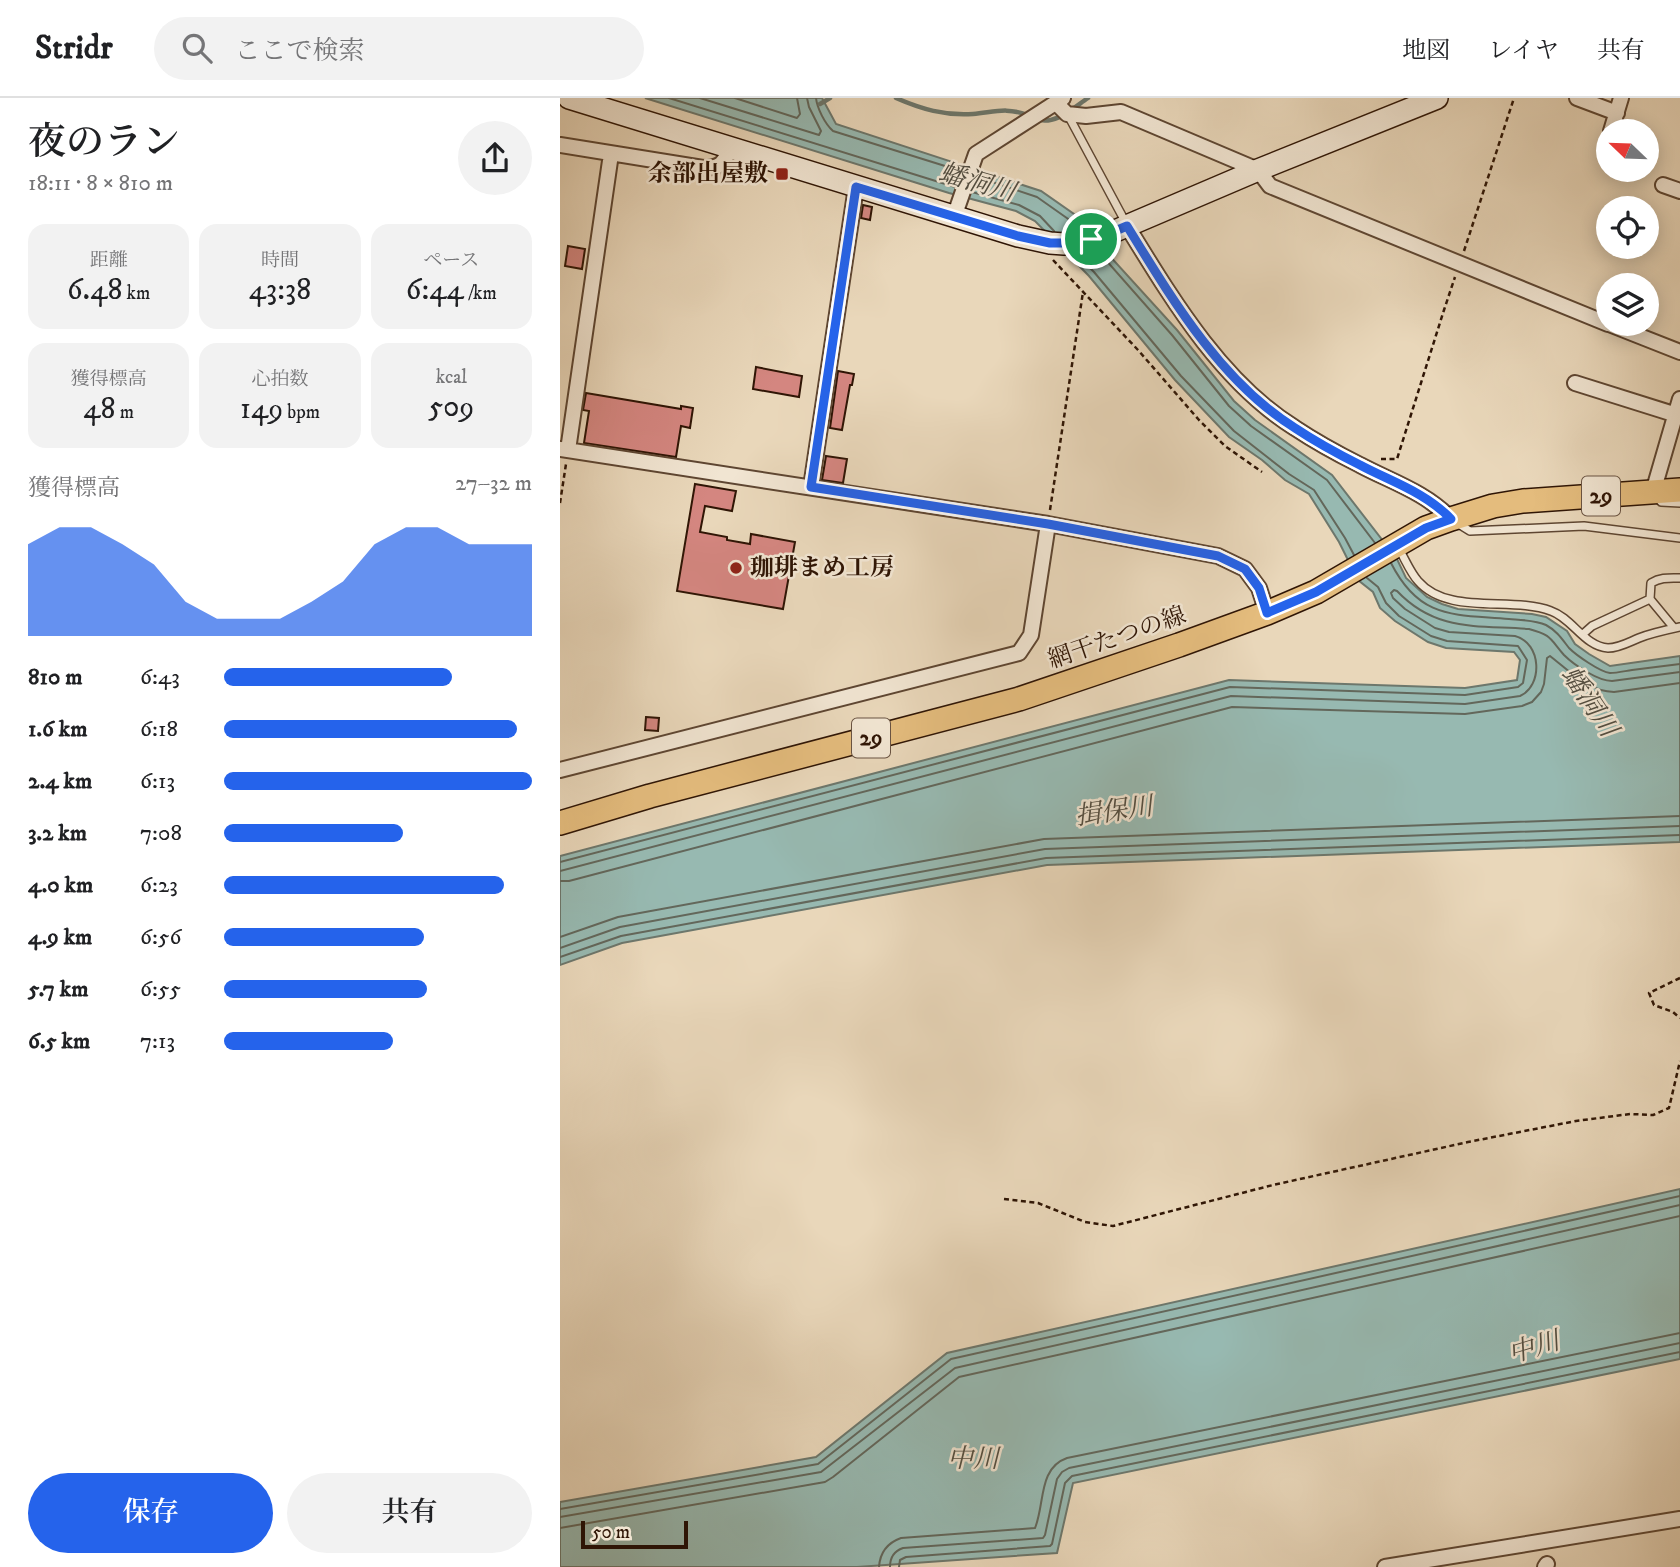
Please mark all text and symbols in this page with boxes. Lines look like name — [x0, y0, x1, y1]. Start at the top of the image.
search box — [154, 17, 644, 80]
text: Stridr — [35, 28, 112, 69]
icon: search — [178, 29, 216, 67]
text: ここで検索 — [234, 35, 364, 68]
text: 地図 — [1402, 36, 1450, 66]
text: レイヤ — [1488, 36, 1559, 66]
text: 共有 — [1597, 36, 1645, 66]
text: 夜のラン — [28, 119, 180, 167]
north arrow — [1596, 119, 1659, 182]
map controls — [1596, 119, 1659, 336]
button: share — [458, 121, 532, 195]
water label: 蟠洞川 — [935, 156, 1022, 210]
place label: 余部出屋敷 — [648, 159, 768, 189]
marker: 余部出屋敷 — [774, 166, 790, 182]
text: 18:11 · 8 × 810 m — [28, 169, 173, 198]
button: locate — [1596, 196, 1659, 259]
pin — [1061, 209, 1121, 269]
icon: arrive — [1072, 220, 1110, 258]
text: 距離 — [90, 249, 128, 272]
text: 時間 — [261, 249, 299, 272]
text: ペース — [423, 249, 479, 272]
text: 6.48 — [67, 272, 122, 309]
text: 43:38 — [249, 272, 311, 309]
text: 6:44 — [406, 272, 464, 309]
button: layers — [1596, 273, 1659, 336]
text: km — [122, 282, 150, 305]
text: /km — [464, 282, 497, 305]
text: kcal — [436, 366, 467, 389]
text: 獲得標高 — [71, 368, 147, 391]
text: 心拍数 — [251, 368, 309, 391]
text: 509 — [428, 389, 474, 426]
text: 48 — [83, 391, 116, 428]
text: 149 — [240, 391, 283, 428]
text: m — [116, 401, 134, 424]
text: bpm — [283, 401, 320, 424]
text: 27–32 m — [455, 469, 532, 498]
text: 獲得標高 — [28, 474, 120, 503]
road number: 29 — [1582, 476, 1620, 516]
place label: 珈琲まめ工房 — [750, 553, 894, 583]
marker: 珈琲まめ工房 — [728, 560, 744, 576]
street label: 網干たつの線 — [1044, 600, 1190, 676]
water label: 蟠洞川 — [1554, 660, 1626, 746]
text: 810 m — [28, 663, 82, 692]
text: 6:43 — [140, 663, 180, 692]
text: 1.6 km — [28, 715, 87, 744]
text: 6:18 — [140, 715, 178, 744]
road number: 29 — [852, 718, 890, 758]
text: 2.4 km — [28, 767, 92, 796]
text: 6:13 — [140, 767, 175, 796]
water label: 揖保川 — [1073, 790, 1158, 834]
text: 3.2 km — [28, 819, 87, 848]
text: 7:08 — [140, 819, 182, 848]
text: 4.0 km — [28, 871, 93, 900]
text: 6:23 — [140, 871, 178, 900]
text: 4.9 km — [28, 923, 92, 952]
text: 6:56 — [140, 923, 181, 952]
text: 5.7 km — [28, 975, 89, 1004]
text: 6:55 — [140, 975, 181, 1004]
text: 6.5 km — [28, 1027, 90, 1056]
text: 7:13 — [140, 1027, 175, 1056]
water label: 中川 — [1504, 1324, 1567, 1371]
water label: 中川 — [947, 1443, 1002, 1476]
button: 保存 — [28, 1473, 273, 1553]
button: 共有 — [287, 1473, 532, 1553]
scale bar — [581, 1518, 688, 1550]
text: 50 m — [592, 1521, 630, 1544]

